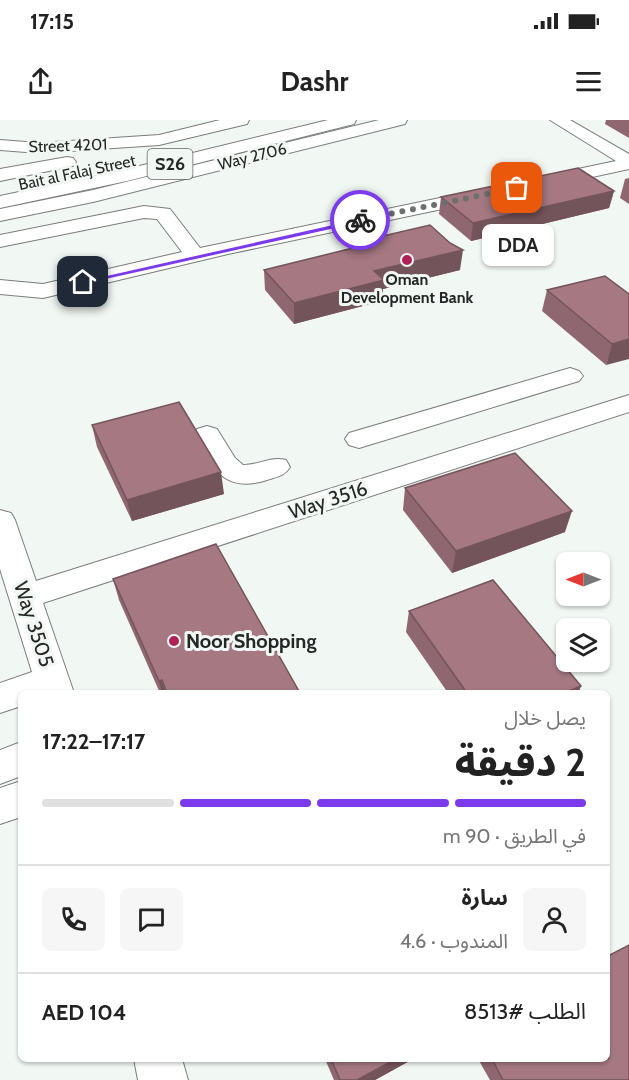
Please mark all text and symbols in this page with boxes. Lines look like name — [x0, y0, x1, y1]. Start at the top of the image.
text: 17:15 — [30, 8, 74, 35]
icon: share — [24, 65, 57, 98]
text: Dashr — [281, 65, 348, 98]
icon: menu — [572, 65, 605, 98]
street label: Street 4201 — [28, 135, 108, 156]
street label: Way 2706 — [216, 139, 288, 174]
road number: S26 — [148, 149, 192, 179]
street label: Bait al Falaj Street — [17, 151, 138, 194]
pin — [491, 162, 542, 213]
icon: bag — [500, 171, 533, 204]
courier — [330, 190, 390, 250]
icon: bike — [344, 204, 377, 237]
callout: DDA — [481, 224, 553, 266]
text: DDA — [497, 233, 539, 257]
marker: Oman Development Bank — [400, 253, 414, 267]
pin — [57, 256, 108, 307]
icon: home — [66, 265, 99, 298]
place label: Oman Development Bank — [341, 270, 474, 307]
street label: Way 3516 — [286, 476, 370, 524]
north arrow — [556, 552, 610, 606]
map controls — [556, 552, 610, 672]
street label: Way 3505 — [9, 578, 59, 670]
button: layers — [556, 618, 610, 672]
place label: Noor Shopping — [186, 629, 316, 653]
marker: Noor Shopping — [167, 634, 181, 648]
text: يصل خلال — [504, 706, 586, 730]
text: 17:17–17:22 — [42, 728, 145, 755]
text: 2 دقيقة — [455, 738, 586, 786]
text: في الطريق · 90 m — [443, 824, 586, 848]
text: سارة — [462, 884, 508, 911]
button: phone — [42, 888, 105, 951]
button: chat — [120, 888, 183, 951]
button: person — [523, 888, 586, 951]
text: المندوب · 4.6 — [400, 929, 508, 953]
text: الطلب #8513 — [464, 998, 586, 1025]
text: AED 104 — [42, 999, 126, 1026]

